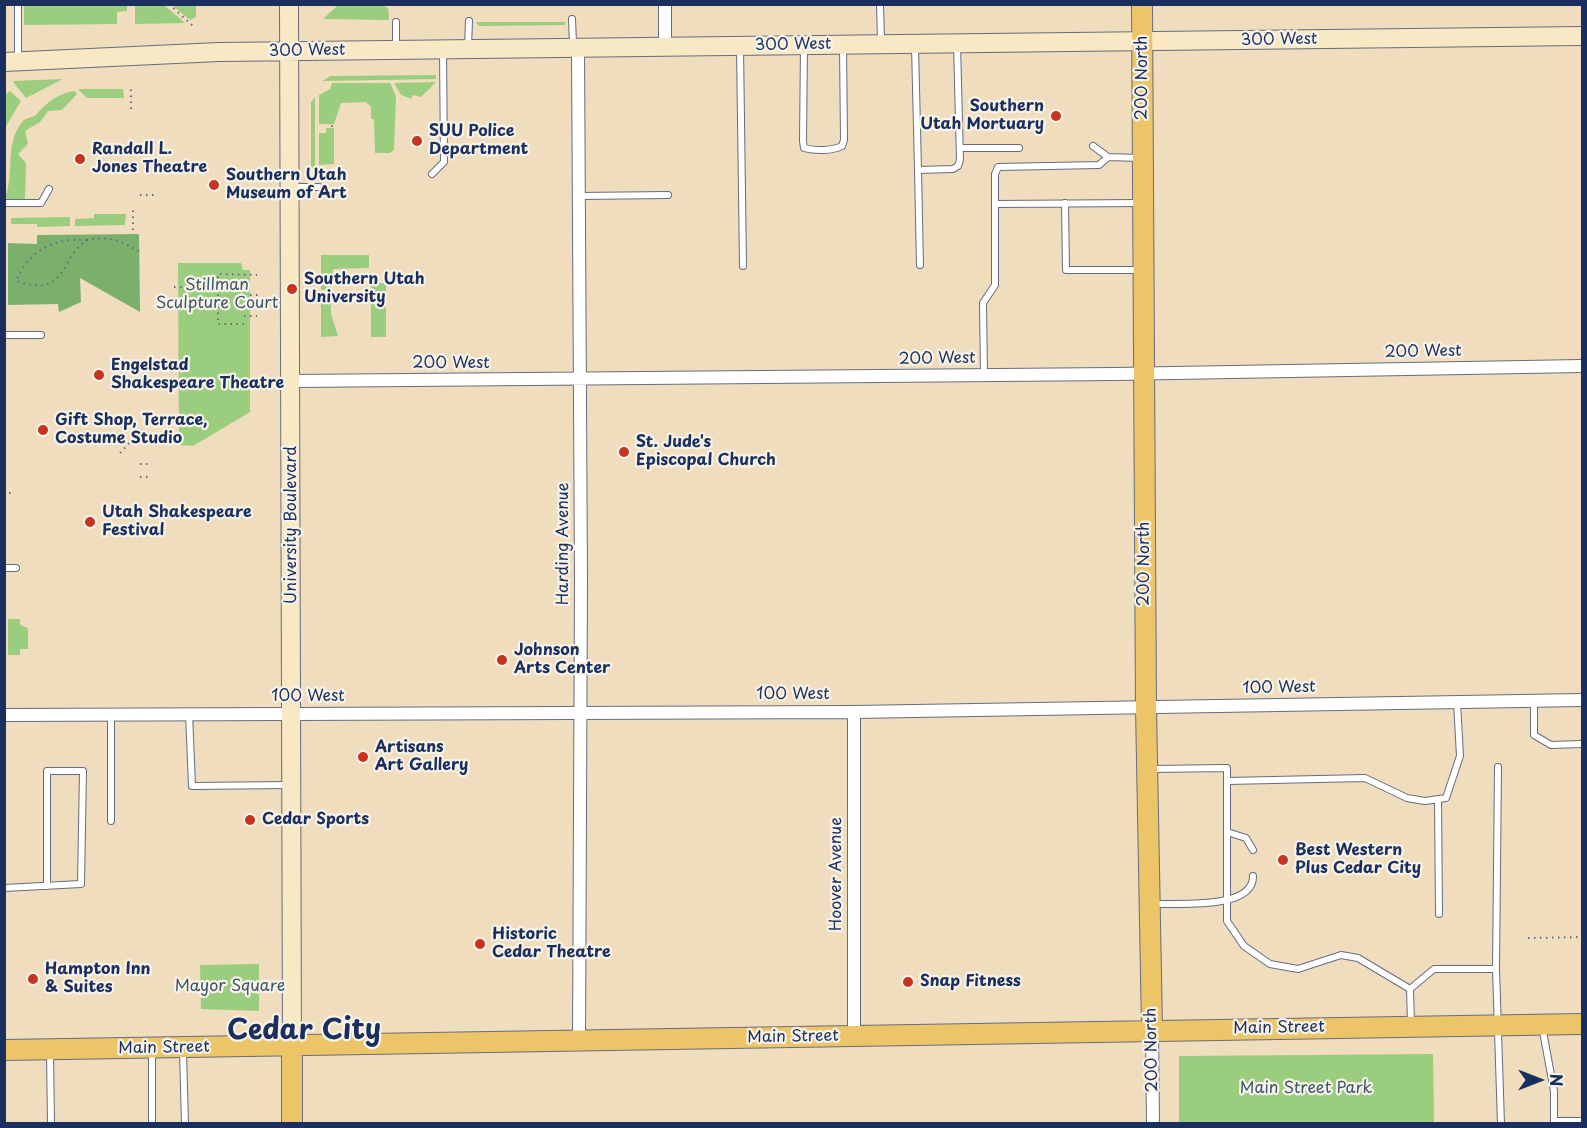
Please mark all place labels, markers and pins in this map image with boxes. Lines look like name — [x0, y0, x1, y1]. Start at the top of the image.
place label: Southern Utah Mortuary — [920, 97, 1044, 135]
marker: Southern Utah Mortuary — [1049, 109, 1063, 123]
place label: SUU Police Department — [429, 122, 528, 160]
marker: SUU Police Department — [410, 134, 424, 148]
place label: Randall L. Jones Theatre — [92, 140, 207, 178]
marker: Randall L. Jones Theatre — [73, 152, 87, 166]
place label: Southern Utah Museum of Art — [226, 166, 347, 204]
marker: Southern Utah Museum of Art — [207, 178, 221, 192]
place label: Southern Utah University — [304, 270, 425, 308]
marker: Southern Utah University — [285, 282, 299, 296]
place label: Engelstad Shakespeare Theatre — [111, 356, 284, 394]
marker: Engelstad Shakespeare Theatre — [92, 368, 106, 382]
place label: Gift Shop, Terrace, Costume Studio — [55, 411, 207, 449]
marker: Gift Shop, Terrace, Costume Studio — [36, 423, 50, 437]
place label: St. Jude's Episcopal Church — [636, 433, 776, 471]
marker: St. Jude's Episcopal Church — [617, 445, 631, 459]
place label: Utah Shakespeare Festival — [102, 503, 252, 541]
marker: Utah Shakespeare Festival — [83, 515, 97, 529]
place label: Johnson Arts Center — [514, 641, 610, 679]
marker: Johnson Arts Center — [495, 653, 509, 667]
place label: Artisans Art Gallery — [375, 738, 468, 776]
marker: Artisans Art Gallery — [356, 750, 370, 764]
place label: Cedar Sports — [262, 810, 369, 830]
marker: Cedar Sports — [243, 813, 257, 827]
place label: Best Western Plus Cedar City — [1295, 841, 1421, 879]
marker: Best Western Plus Cedar City — [1276, 853, 1290, 867]
place label: Historic Cedar Theatre — [492, 925, 611, 963]
marker: Historic Cedar Theatre — [473, 937, 487, 951]
place label: Hampton Inn & Suites — [45, 960, 150, 998]
marker: Hampton Inn & Suites — [26, 972, 40, 986]
place label: Snap Fitness — [920, 972, 1021, 992]
marker: Snap Fitness — [901, 975, 915, 989]

